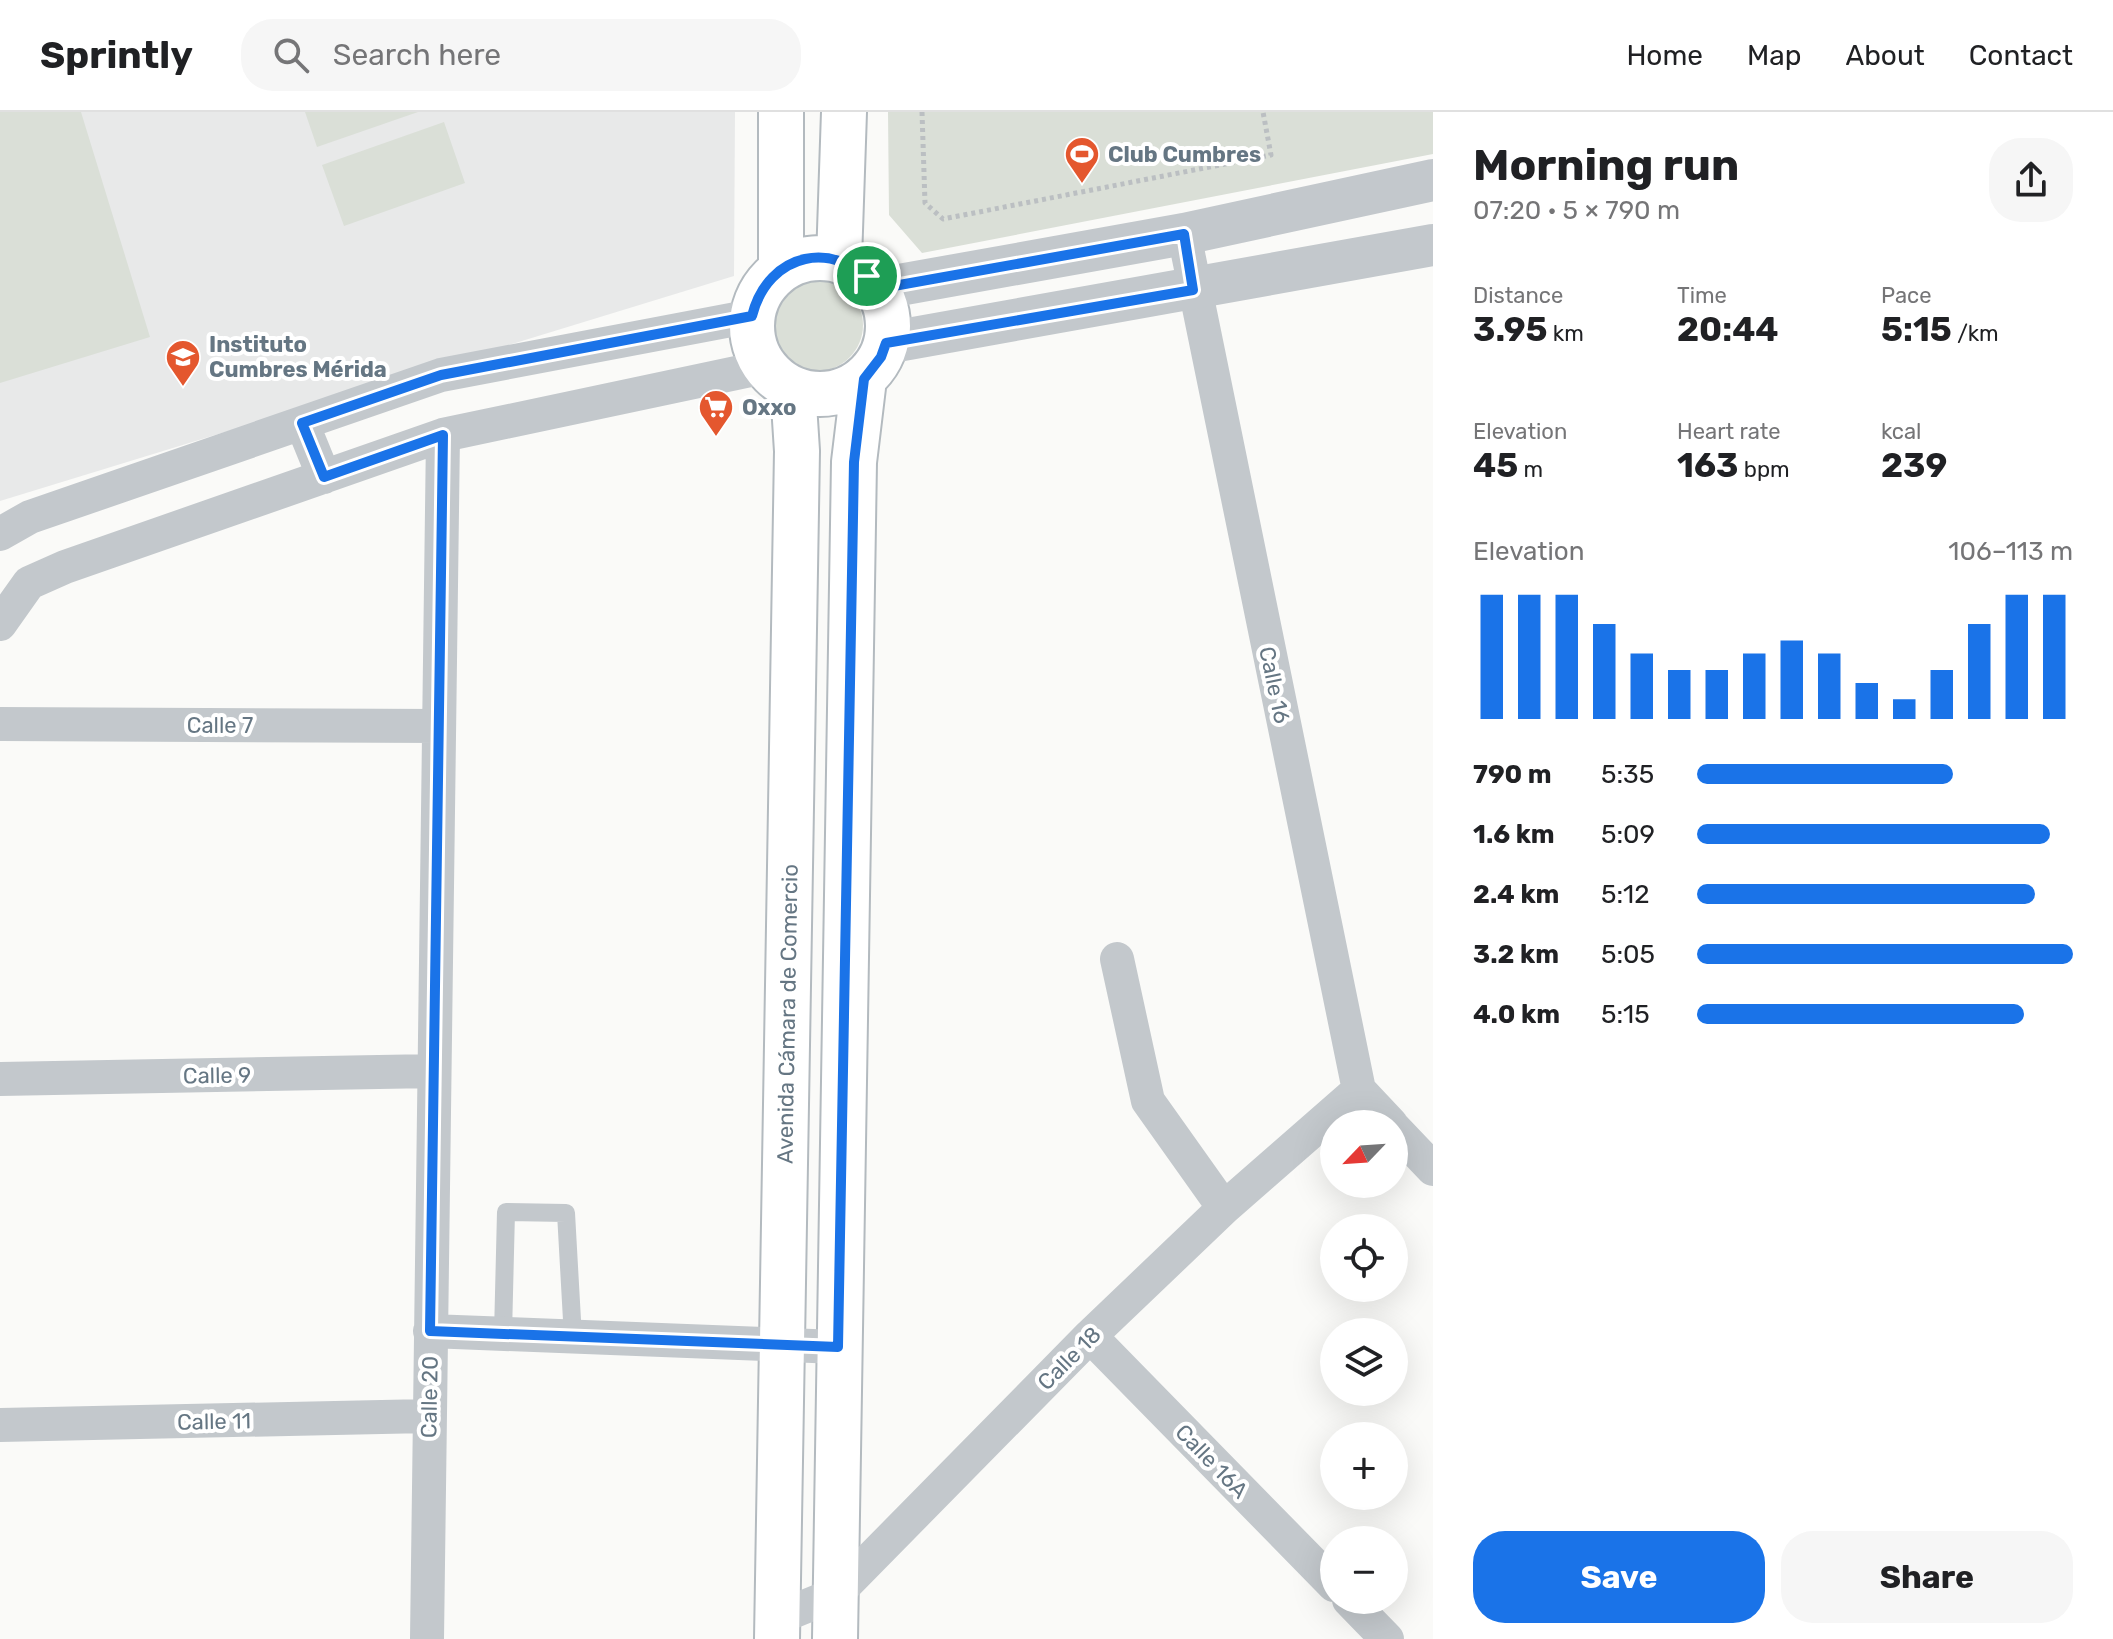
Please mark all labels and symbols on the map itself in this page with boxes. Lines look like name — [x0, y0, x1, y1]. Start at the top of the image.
sports icon: Club Cumbres — [1063, 135, 1101, 185]
place label: Club Cumbres — [1108, 141, 1261, 168]
pin — [833, 242, 901, 310]
place label: Instituto Cumbres Mérida — [209, 331, 387, 383]
school or university icon: Instituto Cumbres Mérida — [164, 338, 202, 388]
supermarket icon: Oxxo — [697, 388, 735, 438]
place label: Oxxo — [742, 394, 796, 421]
street label: Calle 16 — [1253, 644, 1296, 726]
street label: Calle 7 — [187, 712, 253, 739]
street label: Avenida Cámara de Comercio — [771, 864, 804, 1164]
street label: Calle 9 — [183, 1061, 251, 1090]
north arrow — [1320, 1110, 1408, 1198]
street label: Calle 18 — [1032, 1321, 1107, 1396]
street label: Calle 20 — [415, 1356, 444, 1438]
street label: Calle 11 — [177, 1407, 251, 1436]
street label: Calle 16A — [1170, 1419, 1254, 1504]

